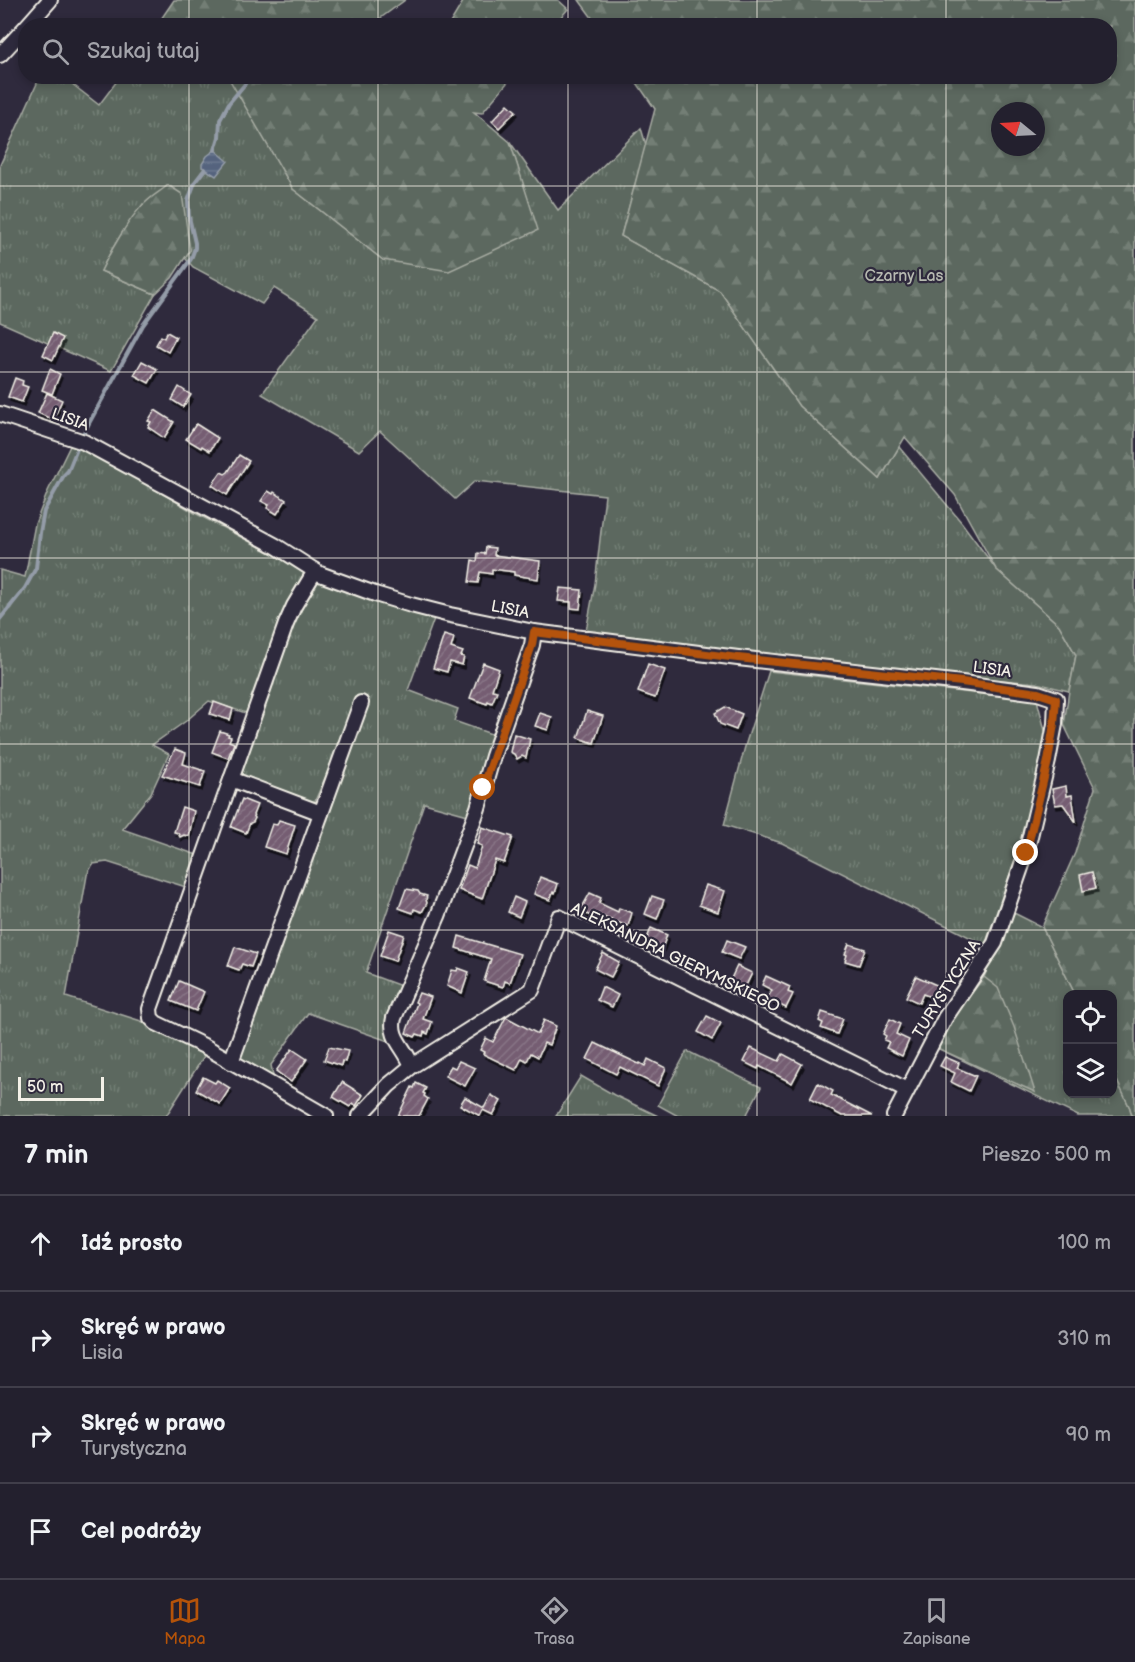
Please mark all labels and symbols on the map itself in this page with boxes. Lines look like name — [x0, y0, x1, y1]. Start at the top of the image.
north arrow — [991, 102, 1045, 156]
park label: Czarny Las — [865, 267, 944, 286]
street label: LISIA — [49, 404, 92, 436]
street label: LISIA — [489, 597, 531, 623]
street label: LISIA — [972, 658, 1013, 682]
route start — [469, 774, 495, 800]
route end — [1012, 839, 1038, 865]
street label: ALEKSANDRA GIERYMSKIEGO — [567, 899, 783, 1017]
street label: TURYSTYCZNA — [909, 936, 985, 1042]
scale bar — [18, 1074, 104, 1102]

